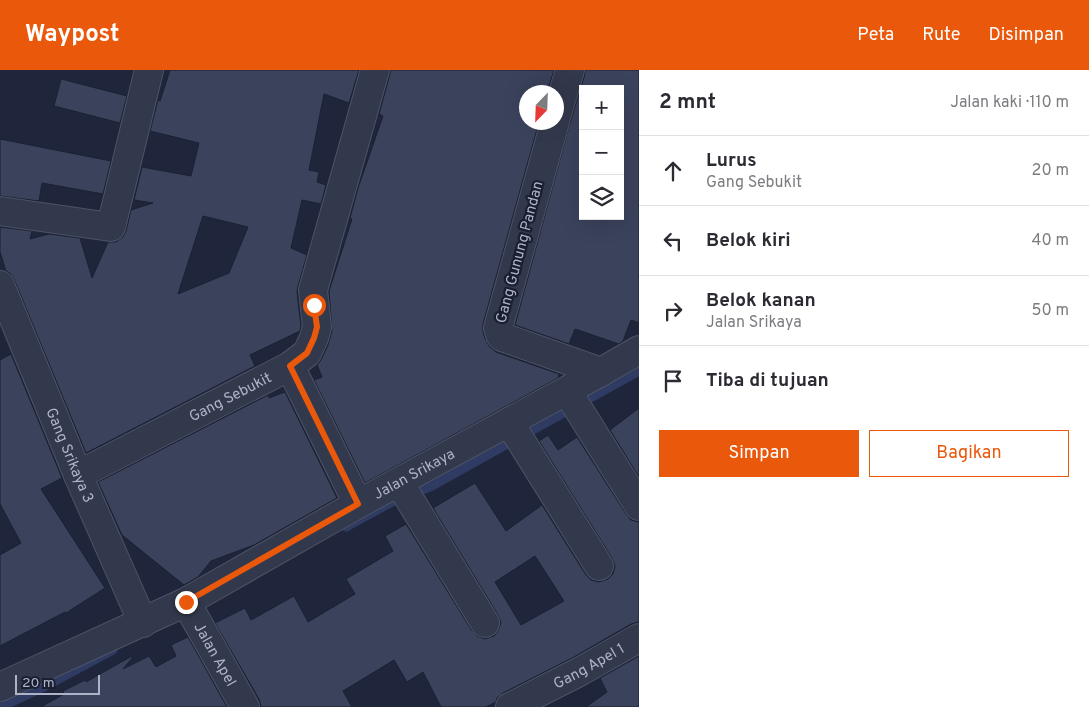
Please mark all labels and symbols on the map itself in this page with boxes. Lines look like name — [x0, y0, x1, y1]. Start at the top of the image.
north arrow — [519, 85, 564, 130]
street label: Gang Gunung Pandan — [492, 179, 549, 326]
route start — [303, 294, 326, 317]
street label: Gang Sebukit — [186, 369, 275, 427]
street label: Gang Srikaya 3 — [40, 405, 97, 506]
street label: Jalan Srikaya — [371, 445, 458, 505]
route end — [175, 591, 198, 614]
street label: Jalan Apel — [189, 620, 240, 690]
street label: Gang Apel 1 — [551, 640, 629, 694]
scale bar — [15, 672, 100, 695]

